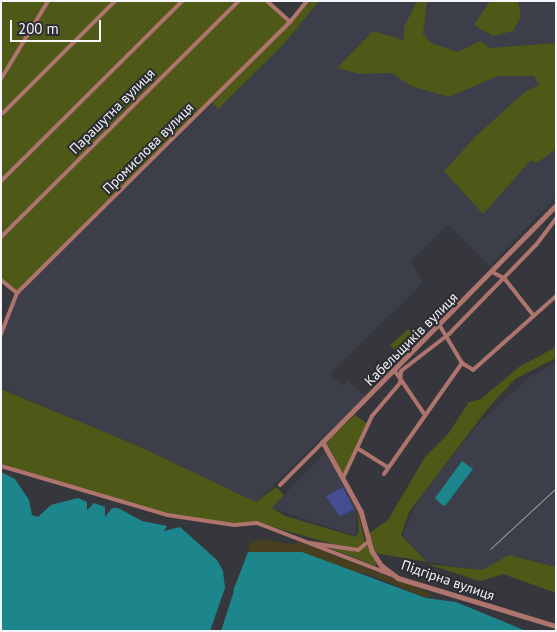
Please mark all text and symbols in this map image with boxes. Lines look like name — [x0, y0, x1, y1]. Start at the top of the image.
scale bar — [12, 10, 104, 42]
text: 200 m — [18, 19, 59, 38]
street label: Парашутна вулиця — [66, 65, 158, 157]
street label: Промислова вулиця — [99, 99, 197, 197]
street label: Кабельщиків вулиця — [361, 289, 461, 389]
street label: Підгірна вулиця — [399, 556, 497, 604]

